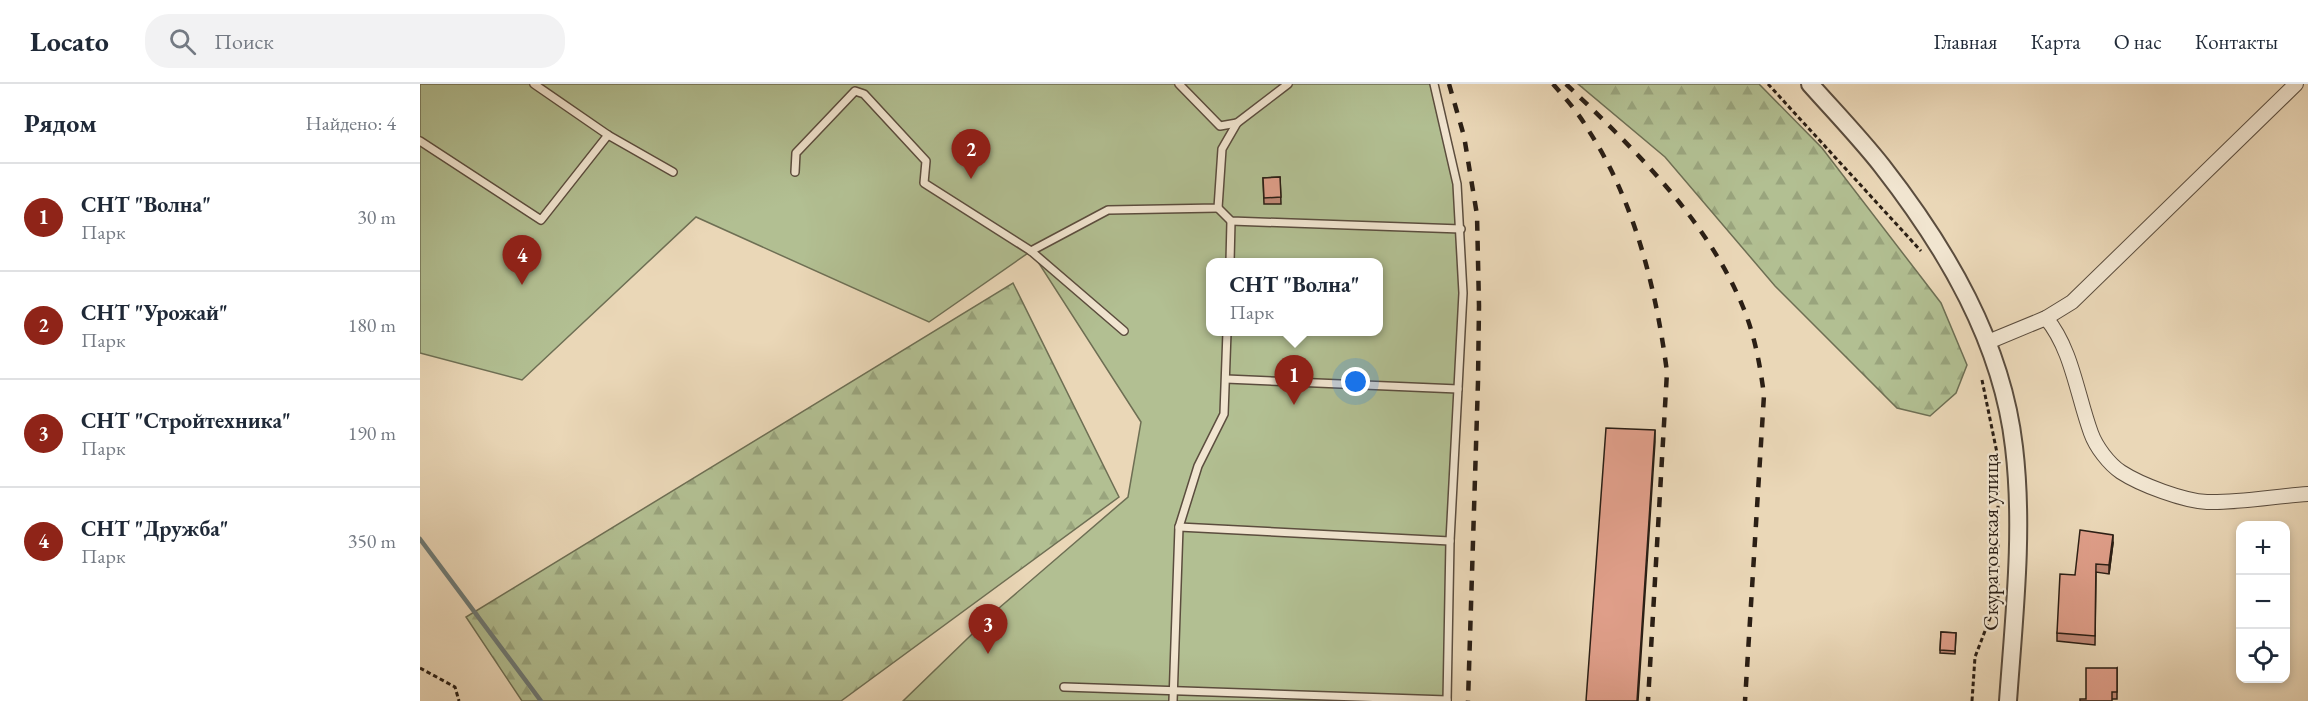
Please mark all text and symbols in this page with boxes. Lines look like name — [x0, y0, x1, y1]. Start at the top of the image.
search box — [145, 14, 565, 68]
text: Locato — [30, 23, 109, 59]
icon: search — [166, 25, 199, 58]
text: Поиск — [214, 27, 274, 56]
text: Главная — [1933, 28, 1997, 55]
text: Карта — [2030, 28, 2081, 55]
text: О нас — [2114, 28, 2162, 55]
text: Контакты — [2195, 28, 2278, 55]
text: Рядом — [24, 106, 97, 140]
text: Найдено: 4 — [305, 110, 396, 136]
pin: 2 — [952, 130, 990, 179]
text: СНТ "Волна" — [81, 190, 211, 219]
text: 1 — [38, 204, 49, 230]
text: 30 m — [357, 204, 396, 230]
text: Парк — [81, 219, 125, 245]
pin: 4 — [502, 236, 542, 285]
popup — [1206, 258, 1383, 336]
text: СНТ "Волна" — [1230, 270, 1359, 299]
text: СНТ "Урожай" — [81, 298, 228, 327]
text: Парк — [1230, 299, 1274, 325]
text: 2 — [38, 312, 49, 338]
text: 180 m — [348, 312, 396, 338]
text: Парк — [81, 327, 125, 353]
pin: 1 — [1274, 356, 1314, 405]
your location — [1341, 367, 1370, 396]
text: СНТ "Стройтехника" — [81, 406, 291, 435]
text: 3 — [38, 420, 49, 446]
text: 190 m — [348, 420, 396, 446]
text: Парк — [81, 435, 125, 461]
street label: Скуратовская улица — [1976, 453, 2005, 631]
text: СНТ "Дружба" — [81, 514, 229, 543]
map controls — [2236, 521, 2290, 683]
button: + — [2236, 521, 2290, 575]
text: 4 — [38, 528, 49, 554]
text: 350 m — [348, 528, 396, 554]
text: Парк — [81, 543, 125, 569]
button: − — [2236, 575, 2290, 629]
pin: 3 — [968, 604, 1008, 654]
button: locate — [2236, 629, 2290, 683]

